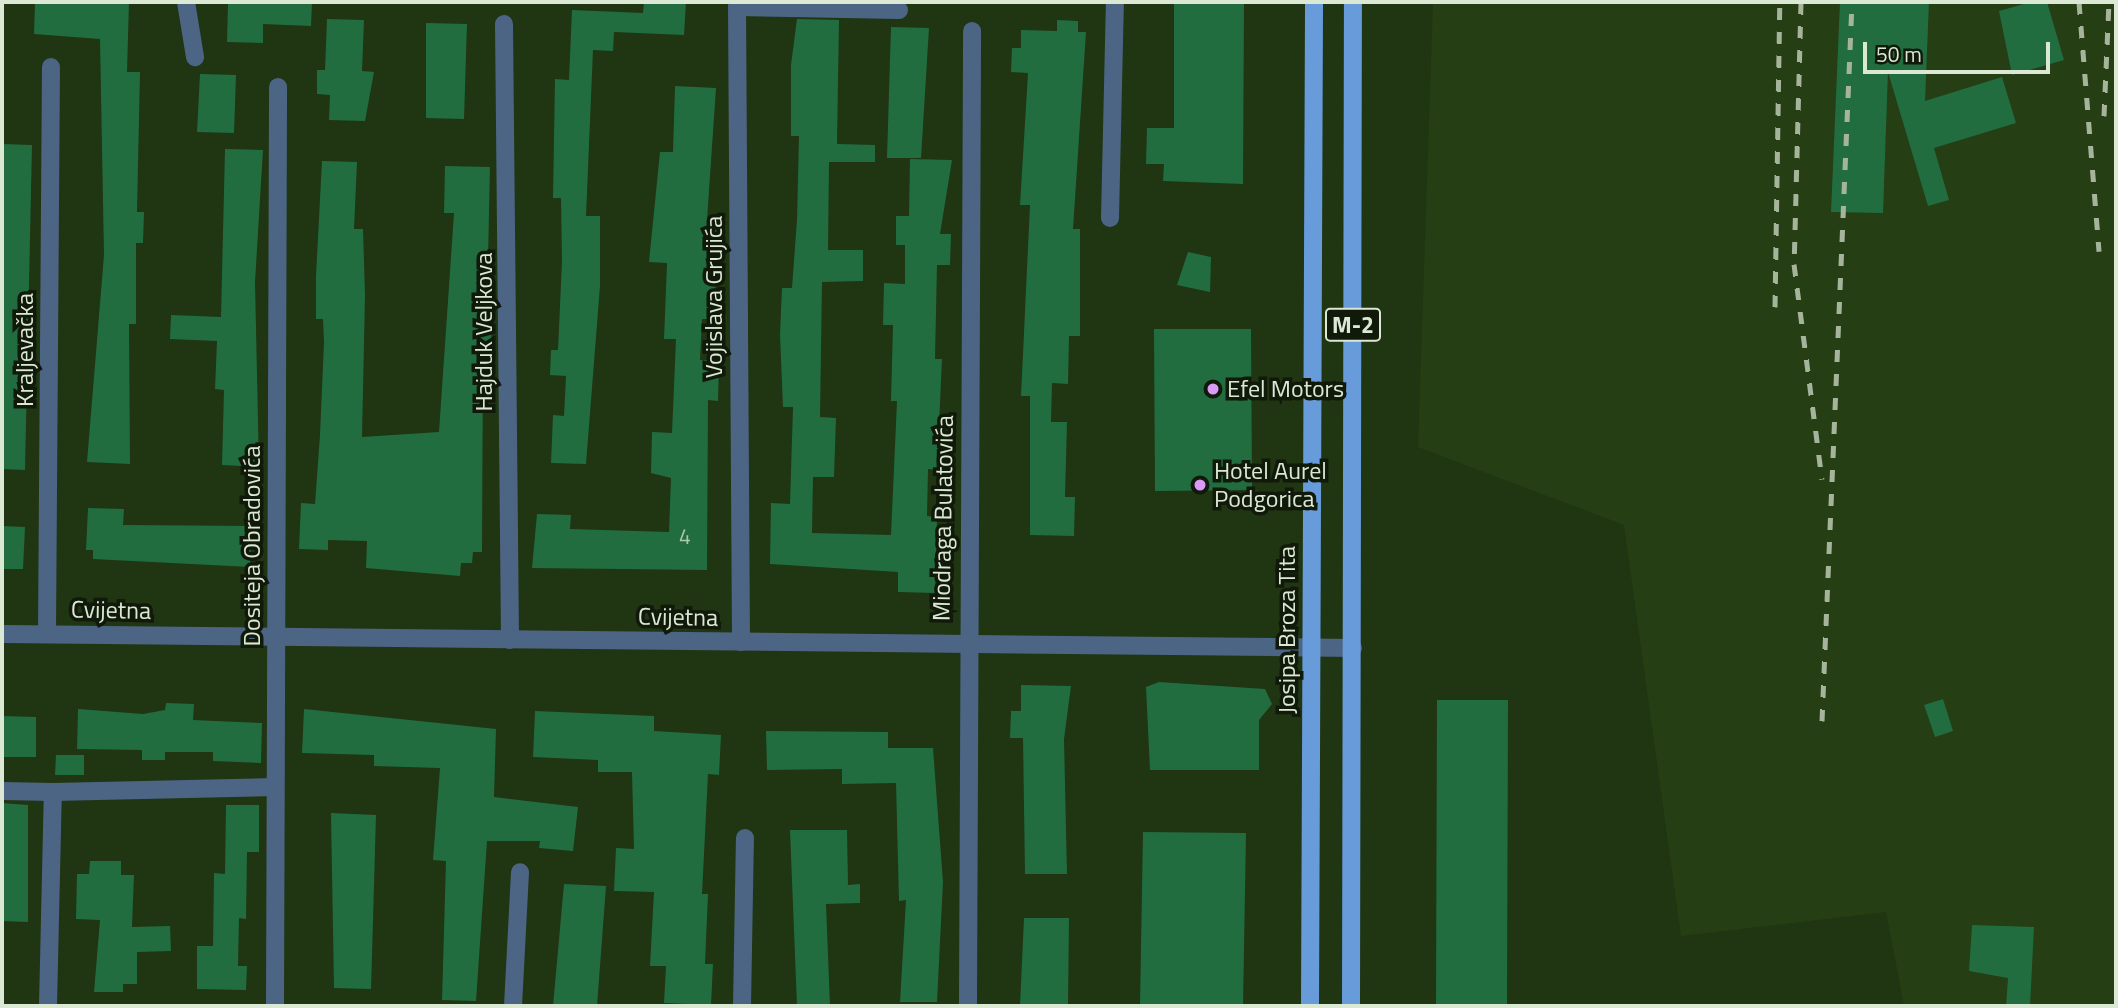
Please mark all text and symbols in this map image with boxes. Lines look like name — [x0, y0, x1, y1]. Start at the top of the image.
scale bar — [1866, 28, 2053, 72]
text: 50 m — [1876, 38, 1922, 70]
street label: Vojislava Grujića — [700, 216, 728, 378]
street label: Hajduk Veljkova — [470, 253, 498, 411]
street label: Kraljevačka — [11, 293, 39, 407]
road number: M-2 — [1325, 306, 1381, 344]
place label: Efel Motors — [1227, 375, 1344, 403]
marker: Efel Motors — [1205, 381, 1221, 397]
street label: Miodraga Bulatovića — [927, 415, 959, 621]
street label: Dositeja Obradovića — [238, 446, 266, 646]
place label: Hotel Aurel Podgorica — [1214, 457, 1327, 513]
marker: Hotel Aurel Podgorica — [1192, 477, 1208, 493]
house number: 4 — [679, 523, 691, 549]
street label: Josipa Broza Tita — [1273, 546, 1301, 714]
street label: Cvijetna — [71, 595, 151, 625]
street label: Cvijetna — [638, 602, 718, 632]

